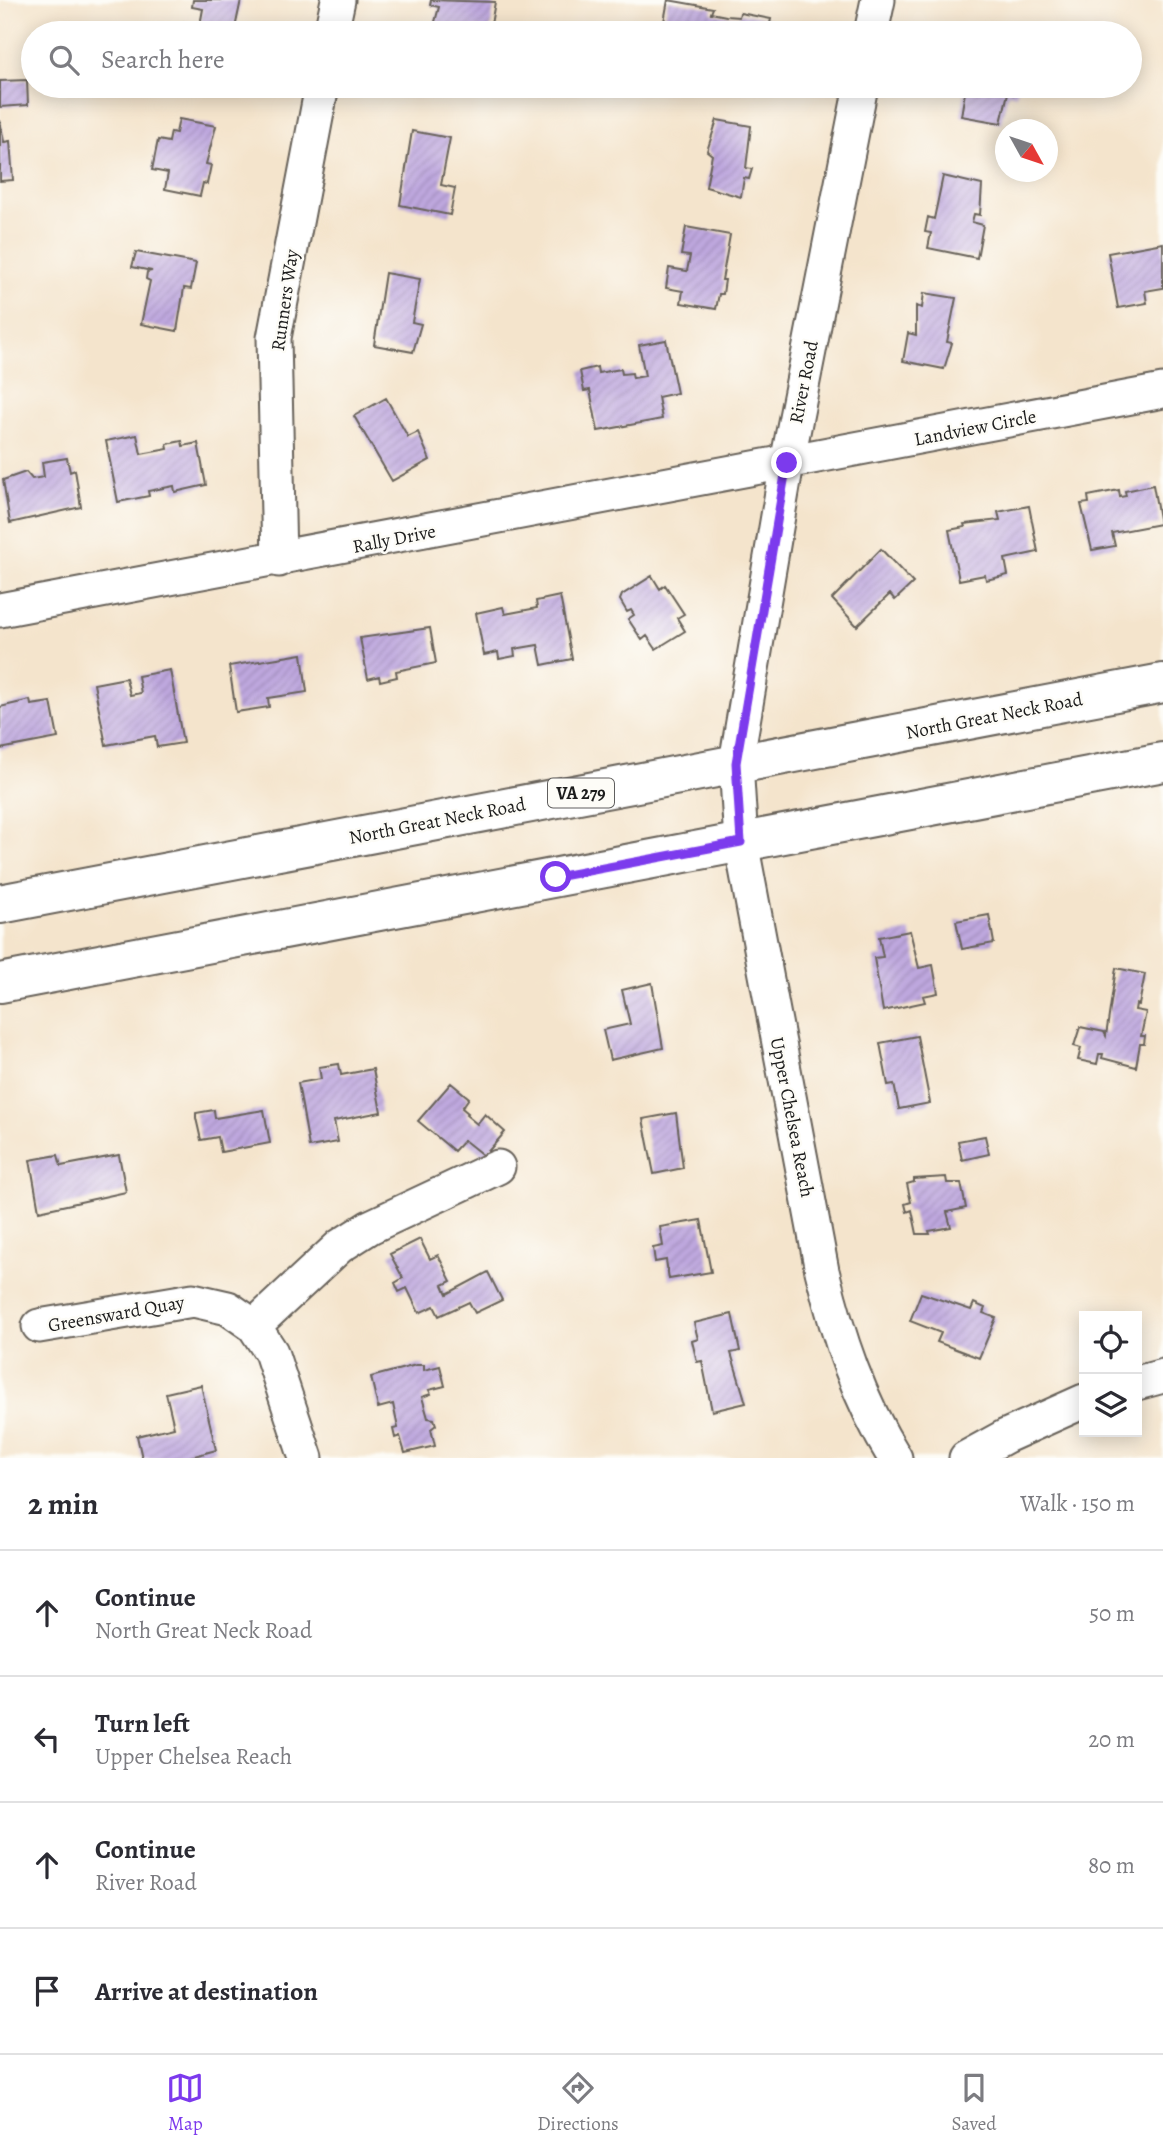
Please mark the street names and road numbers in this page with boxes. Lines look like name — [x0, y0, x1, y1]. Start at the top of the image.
street label: Runners Way — [265, 247, 305, 353]
street label: River Road — [783, 338, 825, 426]
street label: Landview Circle — [912, 403, 1038, 453]
street label: Rally Drive — [350, 518, 438, 560]
street label: North Great Neck Road — [904, 686, 1086, 746]
road number: VA 279 — [548, 778, 614, 808]
street label: North Great Neck Road — [347, 791, 529, 851]
street label: Upper Chelsea Reach — [764, 1035, 820, 1200]
street label: Greensward Quay — [46, 1289, 187, 1339]

